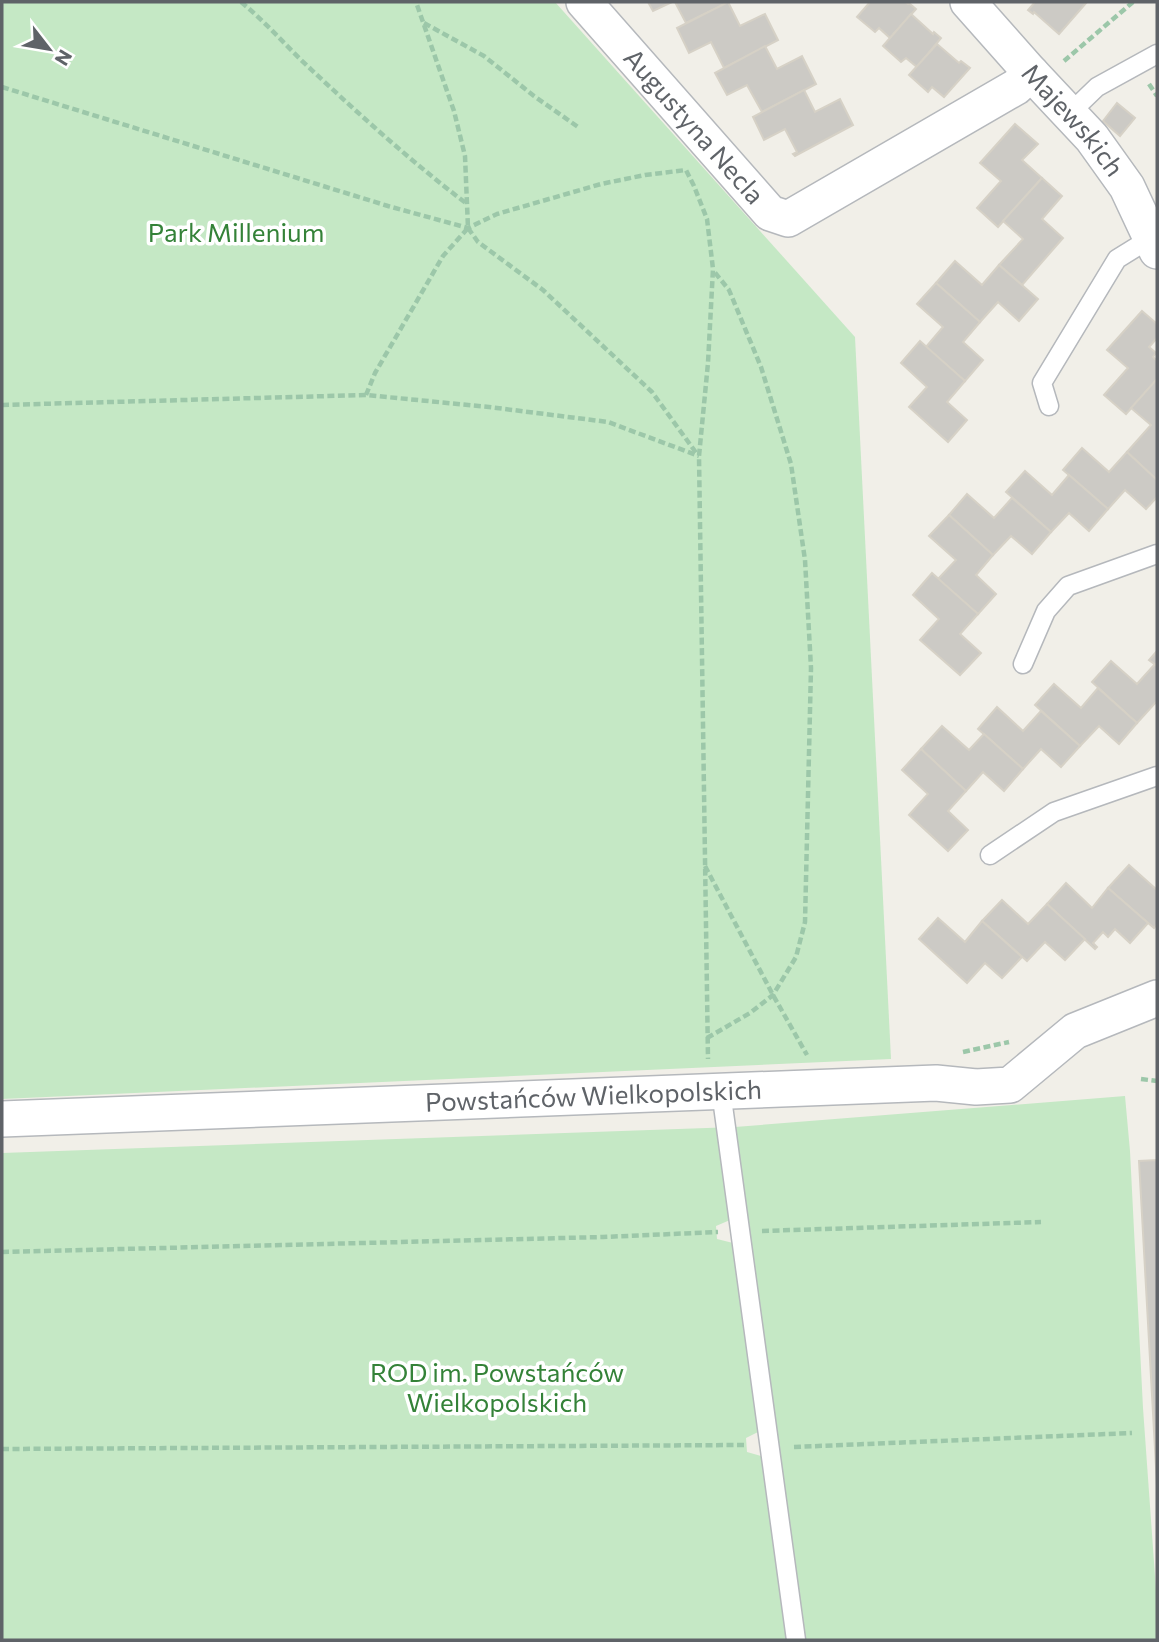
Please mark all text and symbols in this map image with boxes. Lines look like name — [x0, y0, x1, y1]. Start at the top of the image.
north arrow — [14, 14, 84, 84]
street label: Augustyna Necla — [618, 42, 772, 210]
text: N — [50, 46, 78, 70]
street label: Majewskich — [1016, 57, 1131, 182]
park label: Park Millenium — [148, 216, 324, 247]
street label: Powstańców Wielkopolskich — [425, 1073, 762, 1117]
park label: ROD im. Powstańców Wielkopolskich — [370, 1356, 624, 1417]

